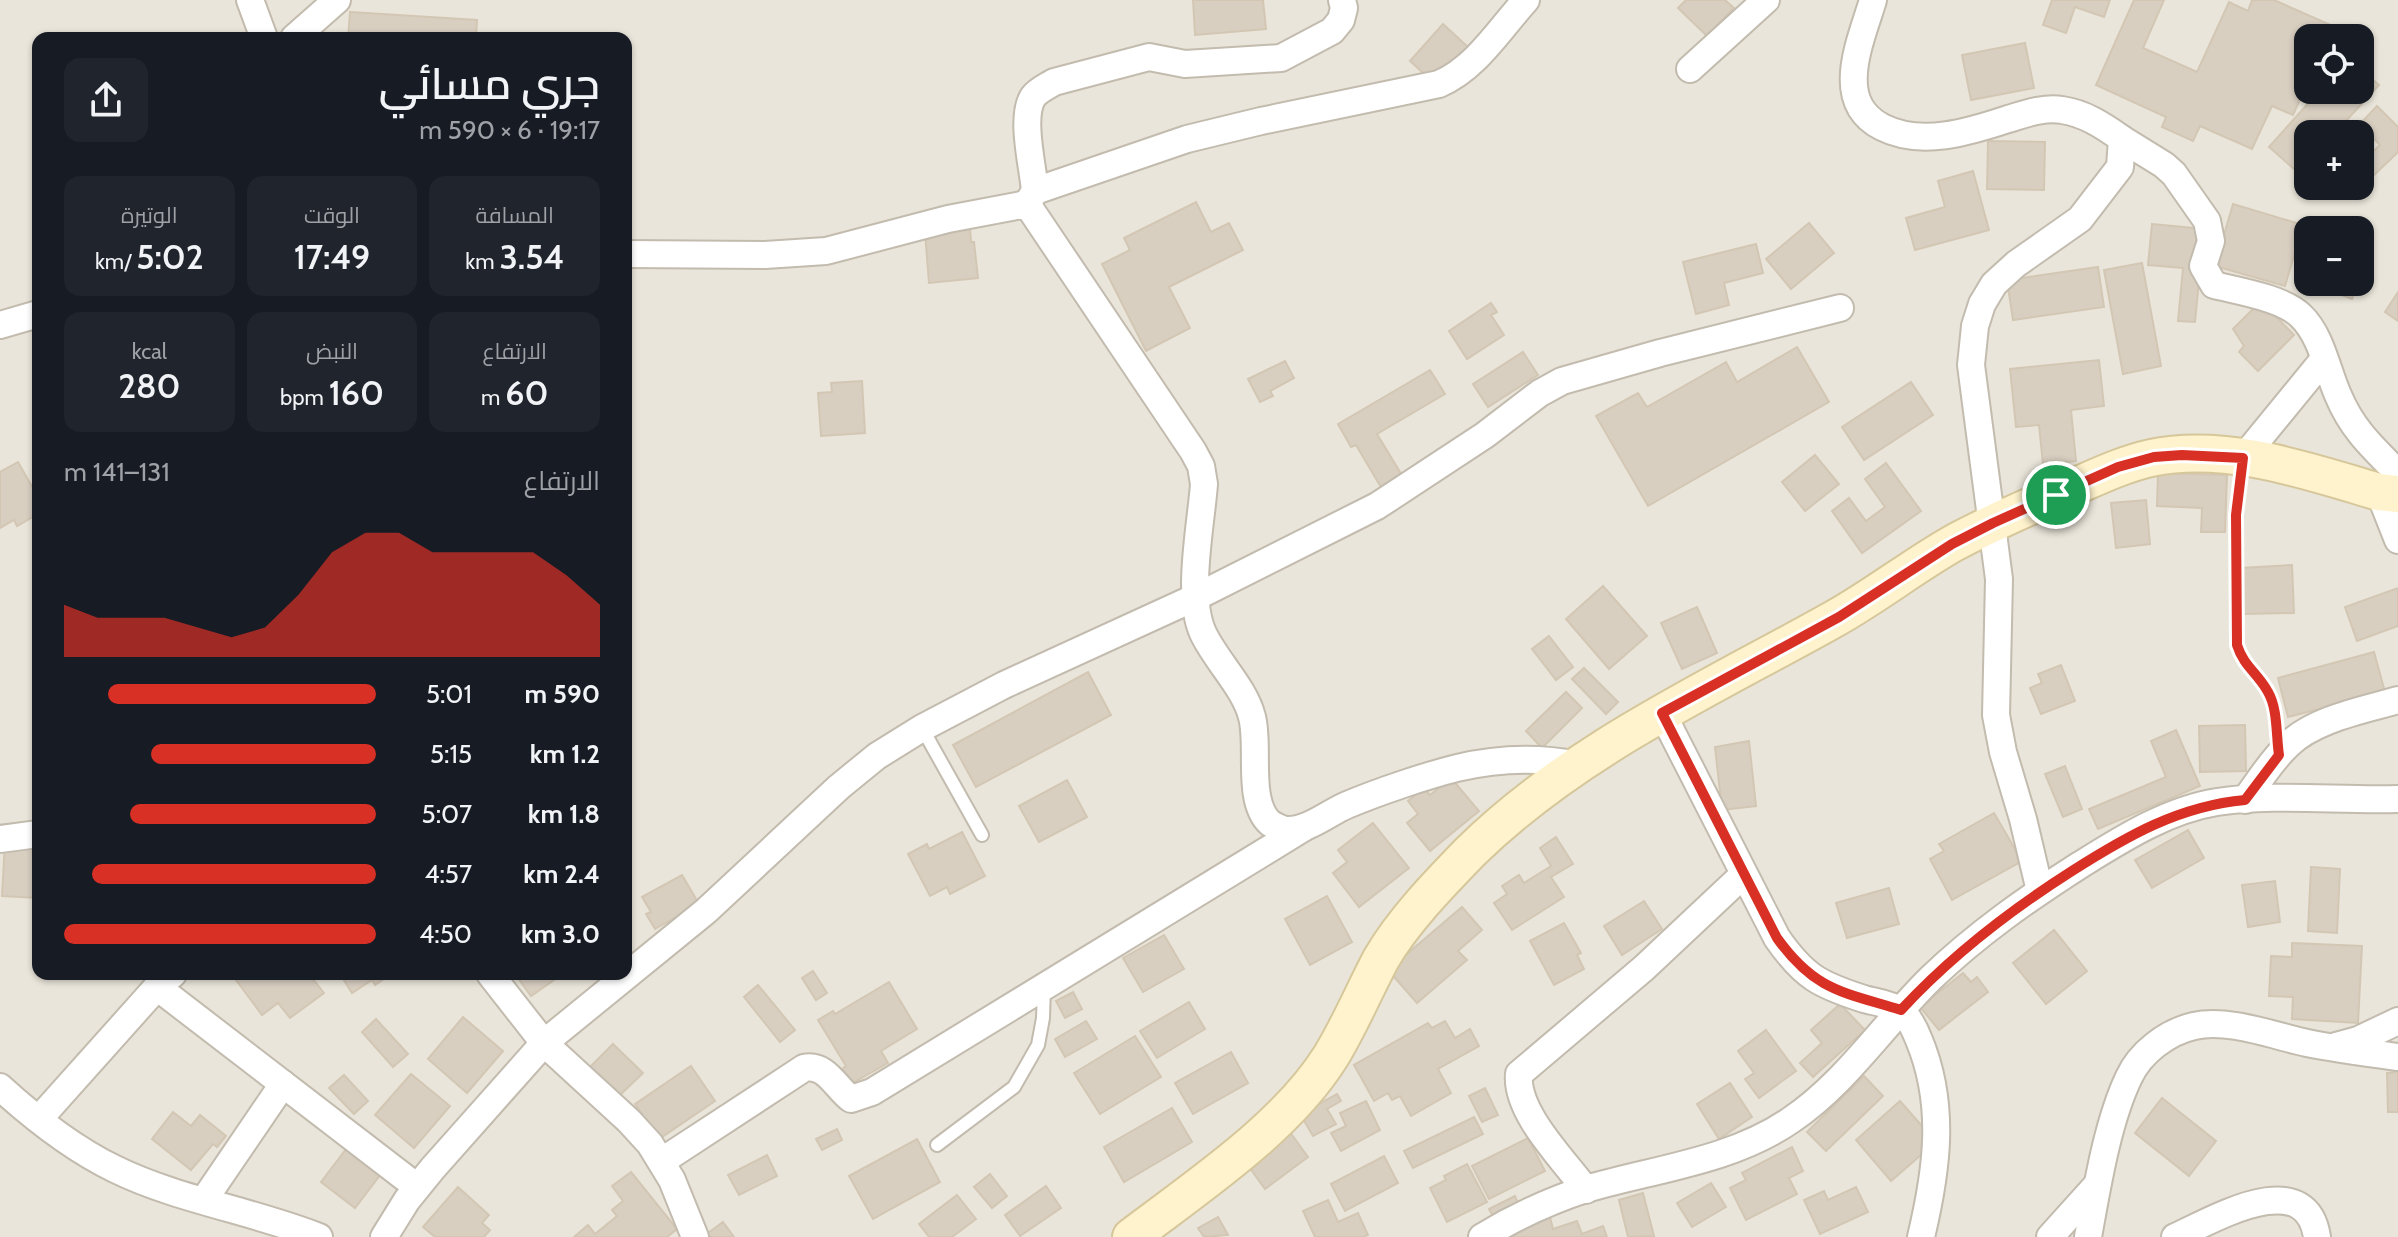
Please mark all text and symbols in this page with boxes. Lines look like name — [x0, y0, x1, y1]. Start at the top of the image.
map controls — [2294, 24, 2374, 296]
button: locate — [2294, 24, 2374, 104]
text: جري مسائي — [379, 57, 600, 110]
button: share — [64, 58, 148, 142]
text: 19:17 · 6 × 590 m — [419, 114, 600, 146]
button: + — [2294, 120, 2374, 200]
text: الوتيرة — [121, 202, 178, 229]
text: الوقت — [304, 202, 360, 229]
text: المسافة — [476, 202, 554, 229]
button: − — [2294, 216, 2374, 296]
text: 5:02 — [136, 236, 204, 278]
text: 17:49 — [294, 236, 370, 278]
text: 3.54 — [499, 236, 564, 278]
text: /km — [95, 248, 136, 275]
text: km — [465, 248, 499, 275]
text: kcal — [132, 338, 167, 365]
text: النبض — [306, 338, 358, 365]
text: الارتفاع — [482, 338, 547, 365]
text: 280 — [118, 365, 181, 407]
text: 160 — [329, 372, 384, 414]
text: 60 — [505, 372, 548, 414]
text: bpm — [280, 384, 329, 411]
text: m — [481, 384, 505, 411]
text: 131–141 m — [64, 456, 170, 488]
pin — [2022, 461, 2090, 529]
text: الارتفاع — [524, 465, 600, 497]
icon: arrive — [2034, 473, 2078, 517]
text: 5:01 — [426, 678, 472, 710]
text: 590 m — [525, 678, 600, 710]
text: 5:15 — [430, 738, 472, 770]
text: 1.2 km — [530, 738, 600, 770]
text: 5:07 — [422, 798, 472, 830]
text: 1.8 km — [528, 798, 600, 830]
text: 4:57 — [424, 858, 472, 890]
text: 2.4 km — [523, 858, 600, 890]
text: 4:50 — [419, 918, 472, 950]
text: 3.0 km — [521, 918, 600, 950]

